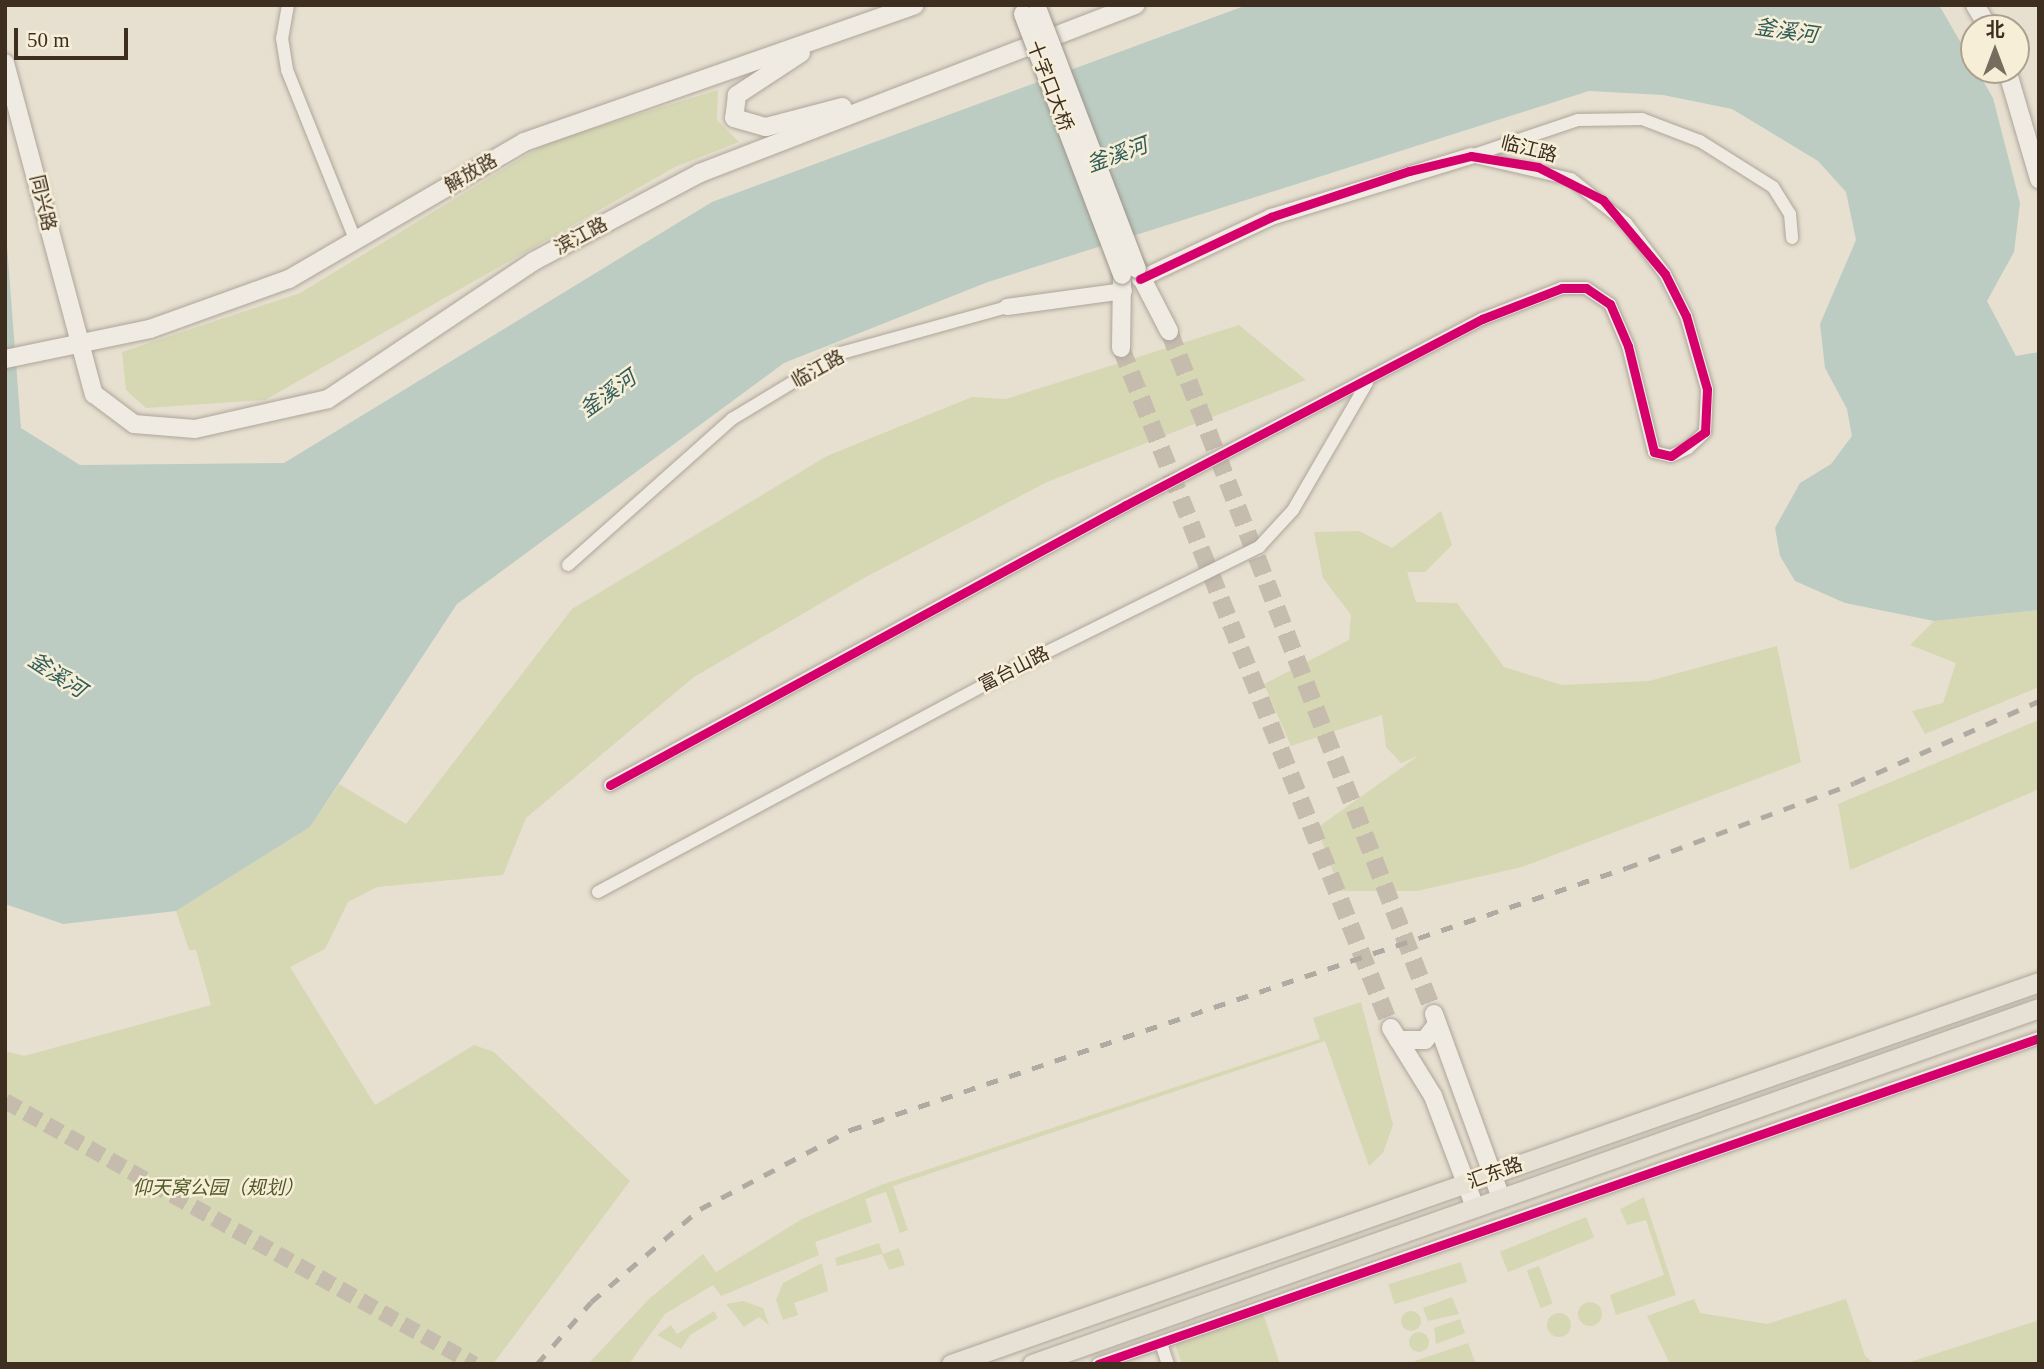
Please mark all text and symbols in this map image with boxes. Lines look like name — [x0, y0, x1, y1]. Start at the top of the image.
scale bar — [18, 14, 131, 58]
water label: 釜溪河 — [1753, 14, 1819, 48]
north arrow — [1960, 14, 2030, 84]
text: 北 — [1985, 19, 2005, 40]
text: 50 m — [27, 28, 70, 52]
street label: 十字口大桥 — [1022, 38, 1078, 134]
street label: 临江路 — [1499, 131, 1559, 167]
water label: 釜溪河 — [1083, 132, 1151, 178]
street label: 解放路 — [441, 149, 501, 197]
street label: 同兴路 — [25, 173, 61, 233]
street label: 滨江路 — [550, 213, 612, 259]
street label: 临江路 — [788, 345, 848, 393]
water label: 釜溪河 — [575, 365, 641, 423]
street label: 富台山路 — [975, 642, 1053, 696]
water label: 釜溪河 — [24, 647, 90, 703]
street label: 汇东路 — [1464, 1153, 1526, 1193]
park label: 仰天窝公园（规划） — [133, 1177, 303, 1199]

